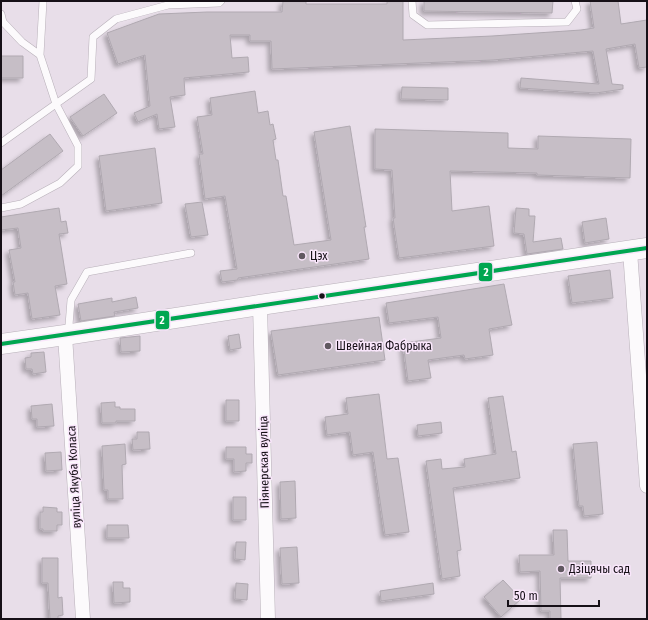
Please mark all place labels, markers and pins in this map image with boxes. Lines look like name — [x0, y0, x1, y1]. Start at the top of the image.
place label: Цэх — [310, 249, 328, 263]
marker: Цэх — [297, 251, 307, 261]
unlabelled marker — [317, 291, 327, 301]
place label: Швейная Фабрыка — [336, 339, 432, 353]
marker: Швейная Фабрыка — [323, 341, 333, 351]
place label: Дзіцячы сад — [568, 562, 630, 576]
marker: Дзіцячы сад — [556, 564, 566, 574]

